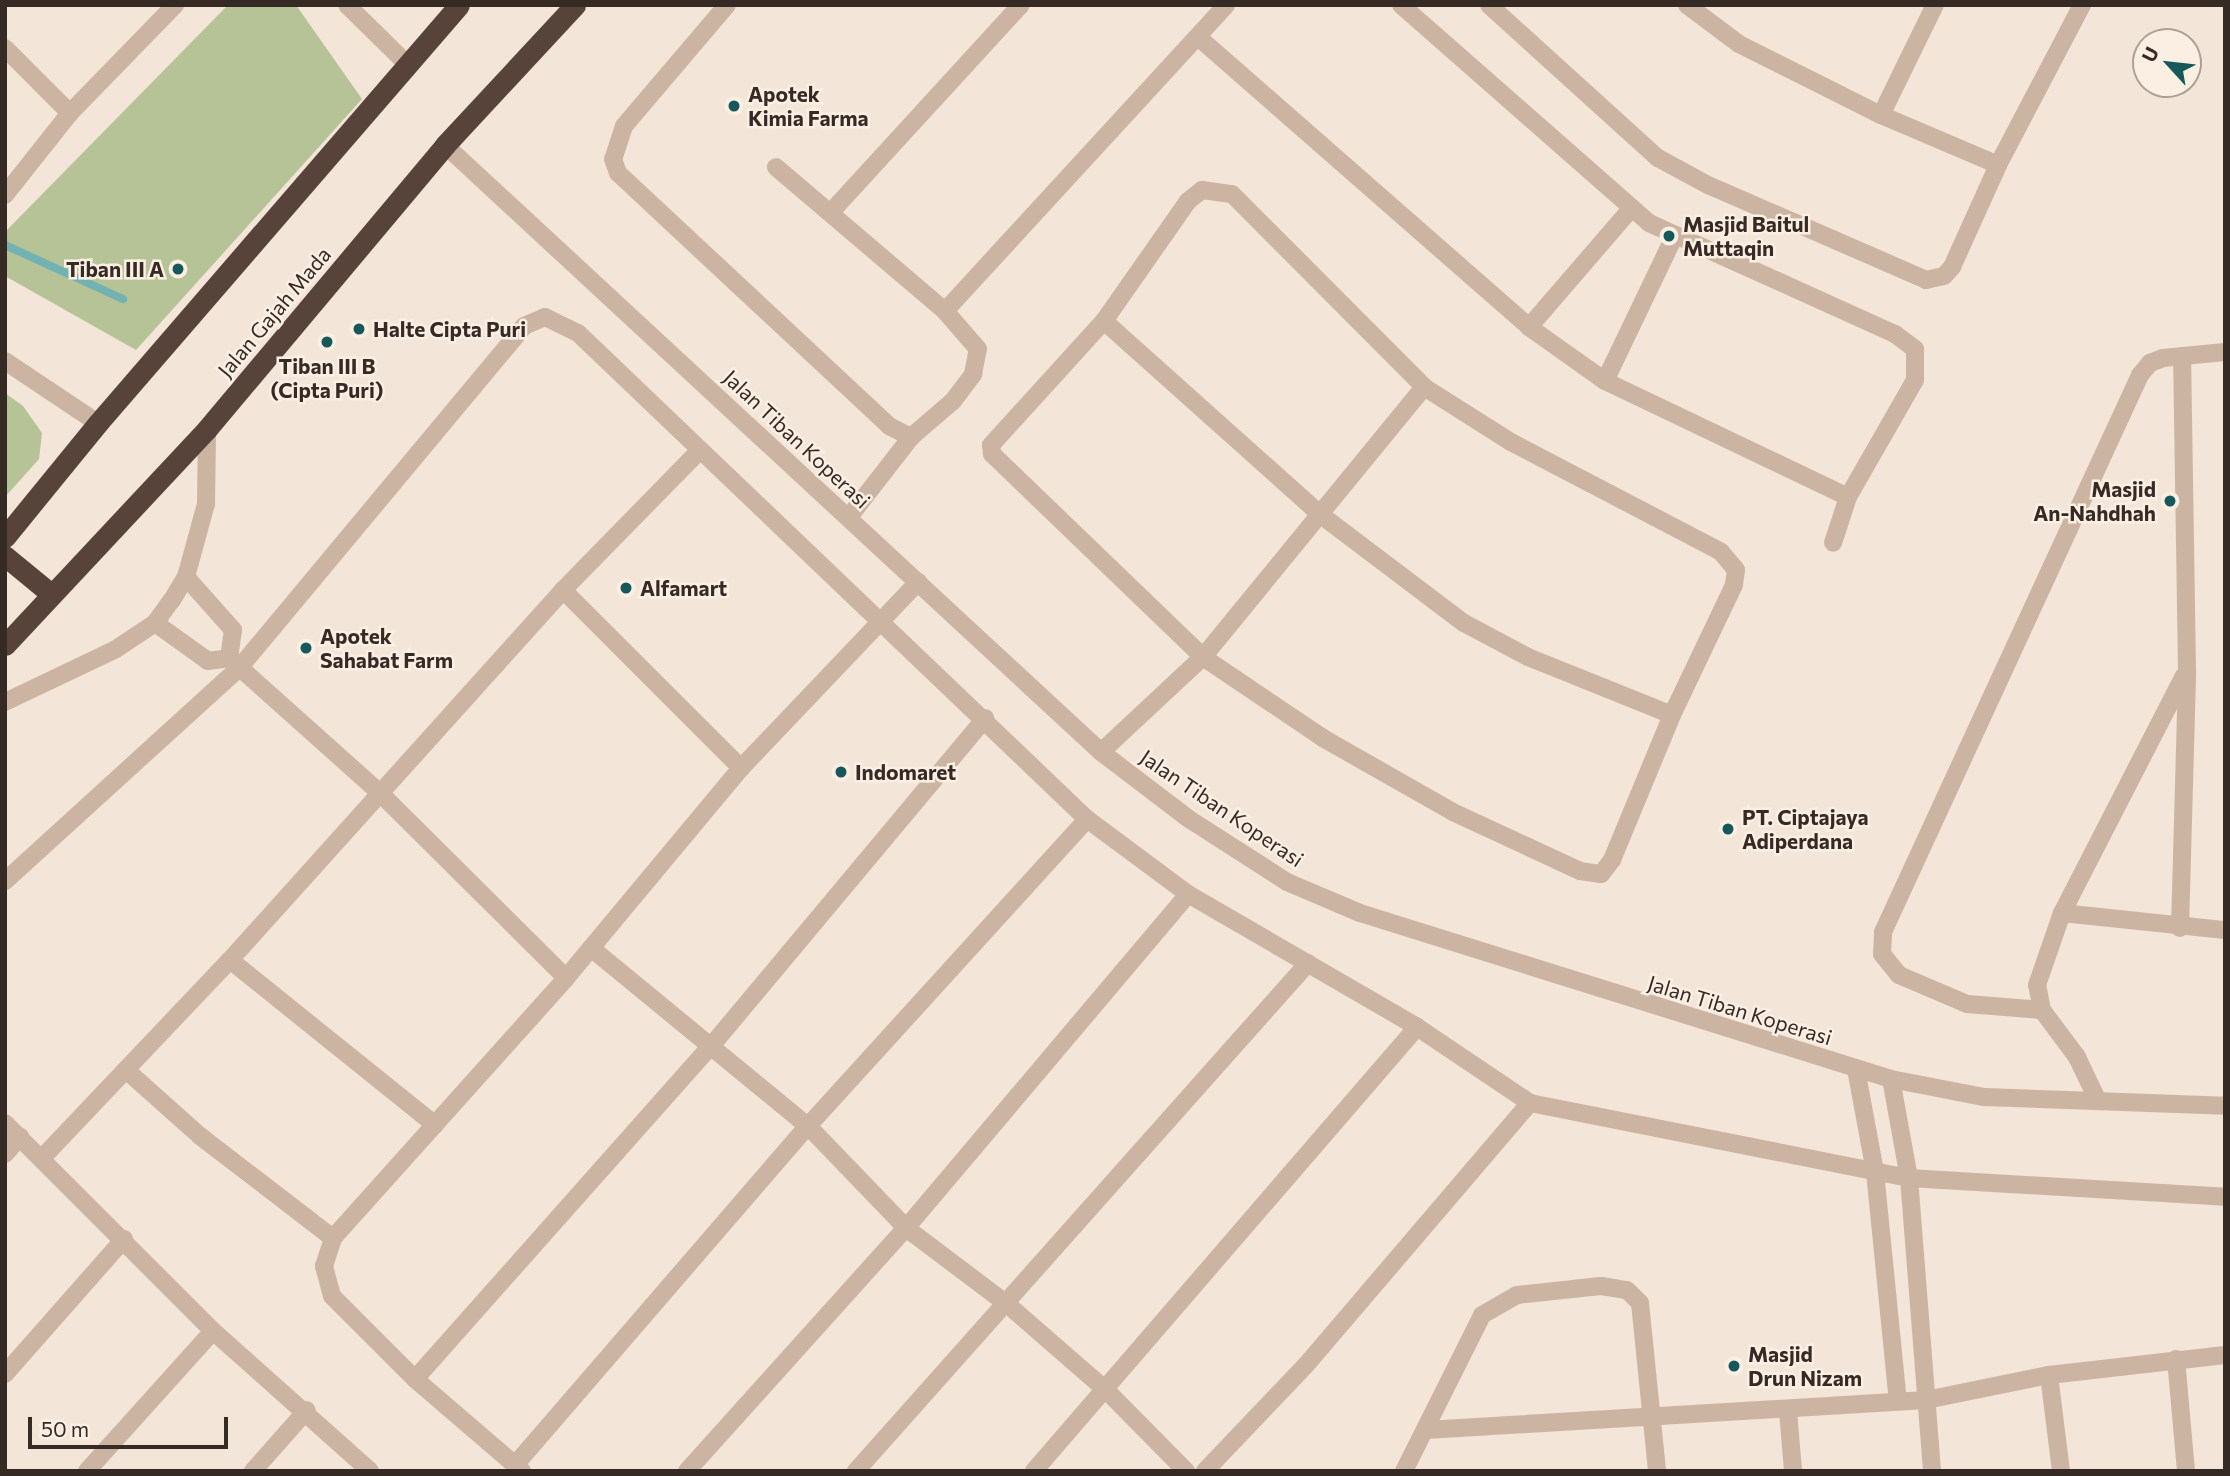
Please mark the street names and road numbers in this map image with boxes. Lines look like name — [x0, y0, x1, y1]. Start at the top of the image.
street label: Jalan Gajah Mada — [212, 242, 336, 382]
street label: Jalan Tiban Koperasi — [718, 365, 876, 513]
street label: Jalan Tiban Koperasi — [1136, 744, 1308, 872]
street label: Jalan Tiban Koperasi — [1645, 970, 1835, 1050]

